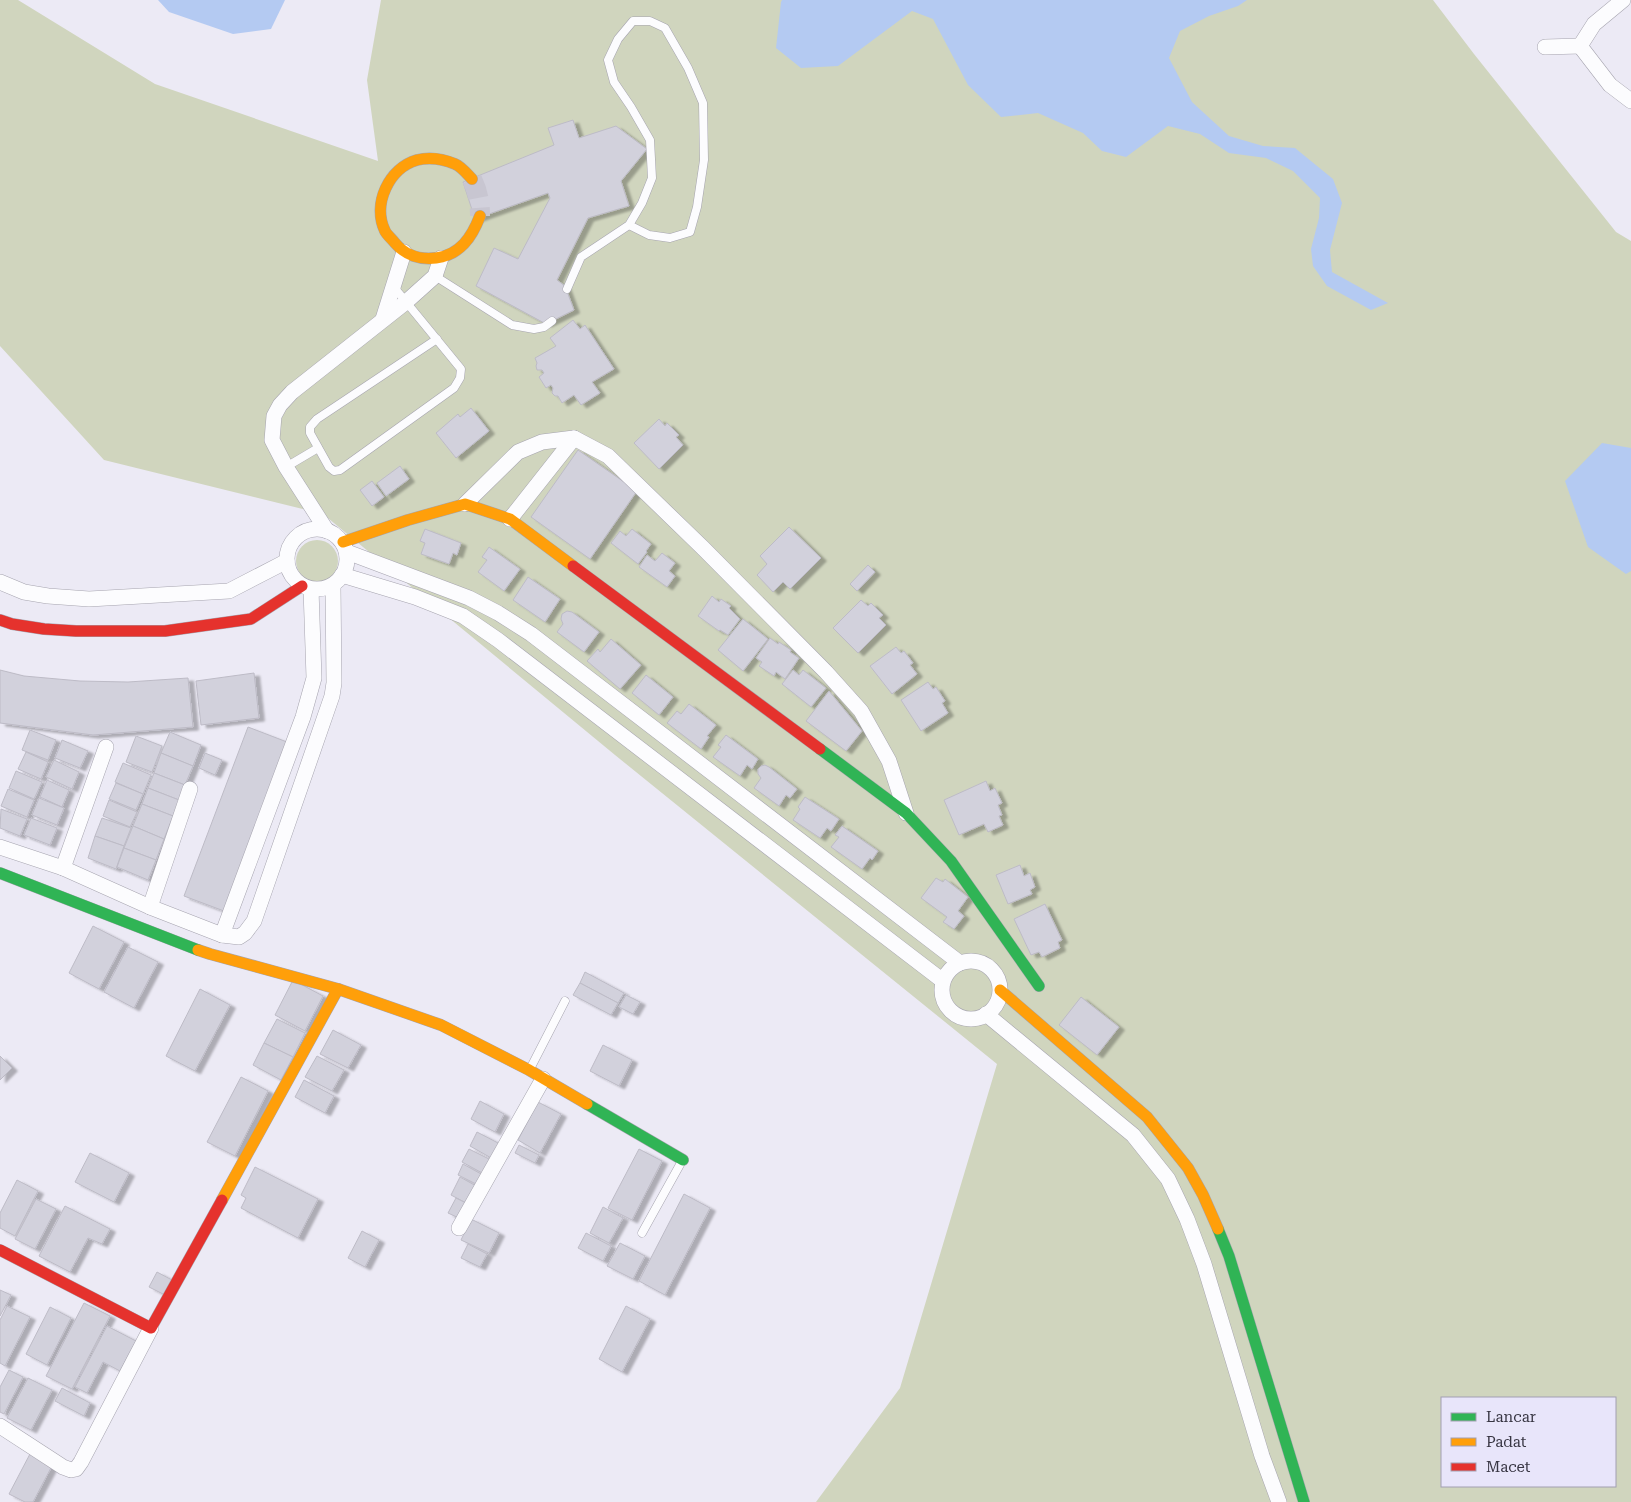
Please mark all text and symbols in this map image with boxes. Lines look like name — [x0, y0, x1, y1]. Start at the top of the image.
legend — [1441, 1397, 1616, 1487]
text: Lancar — [1486, 1408, 1536, 1426]
text: Padat — [1486, 1433, 1527, 1451]
text: Macet — [1486, 1458, 1531, 1476]

